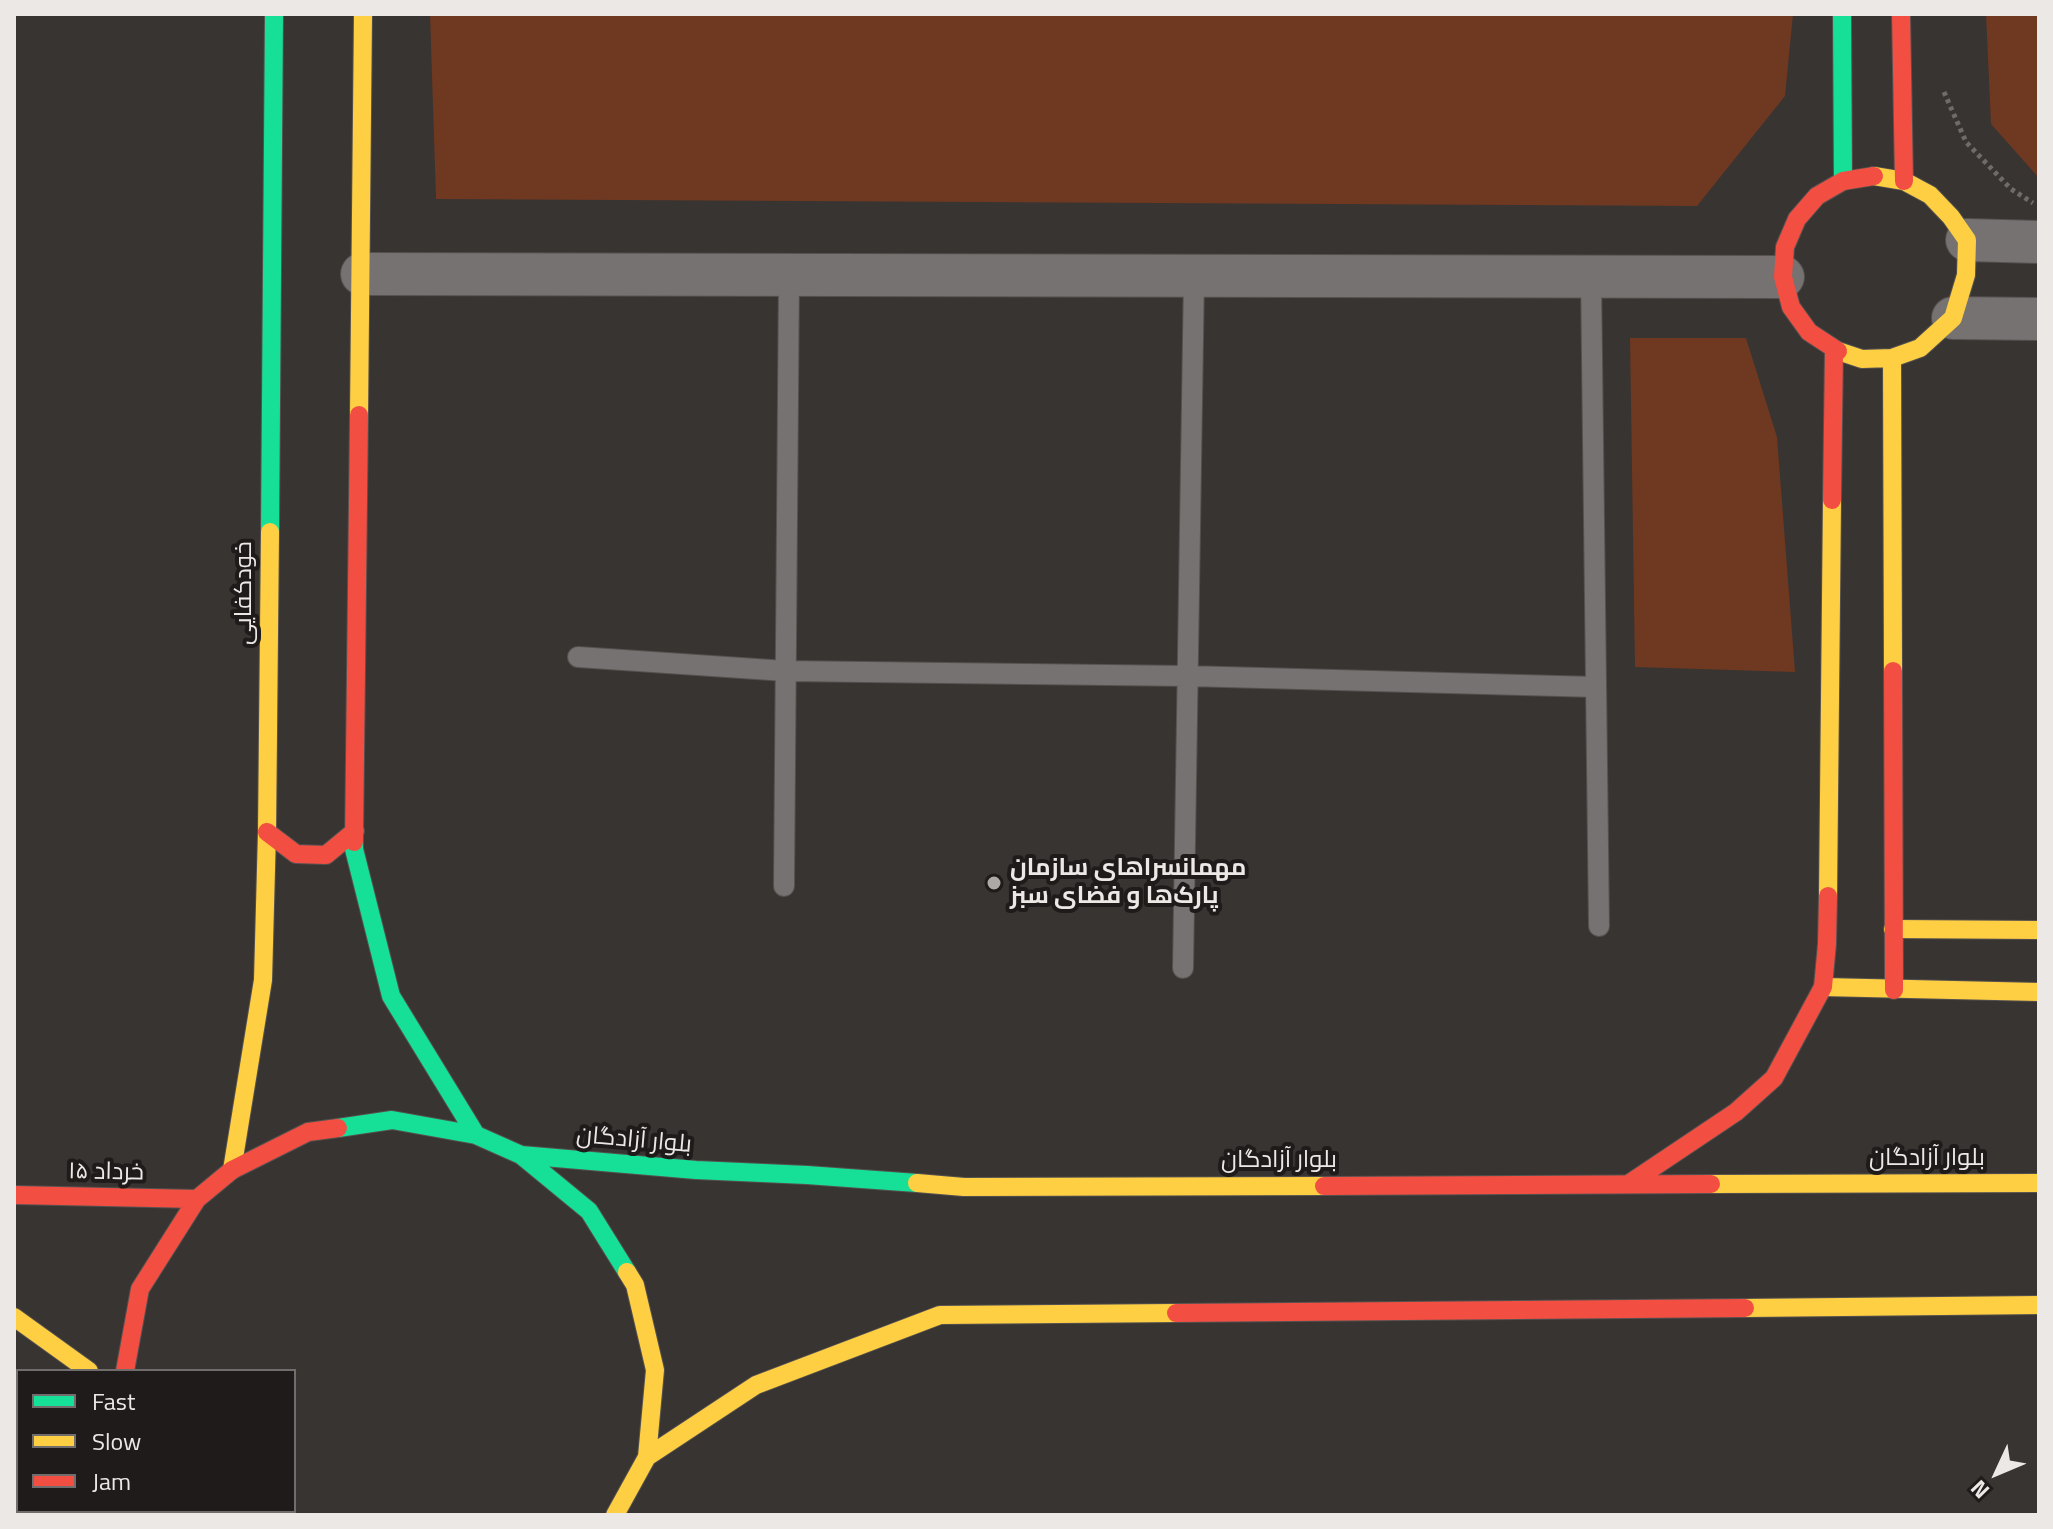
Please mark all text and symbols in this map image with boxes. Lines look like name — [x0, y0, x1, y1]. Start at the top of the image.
street label: خودکفایی — [231, 541, 259, 645]
place label: مهمانسراهای سازمان پارک‌ها و فضای سبز — [1010, 855, 1246, 911]
marker: مهمانسراهای سازمان پارک‌ها و فضای سبز — [985, 874, 1003, 892]
street label: بلوار آزادگان — [575, 1122, 693, 1160]
street label: بلوار آزادگان — [1869, 1145, 1985, 1173]
street label: بلوار آزادگان — [1221, 1147, 1337, 1175]
street label: ۱۵ خرداد — [68, 1158, 144, 1188]
legend — [16, 1369, 296, 1513]
text: Fast — [92, 1383, 135, 1419]
text: Slow — [92, 1423, 141, 1459]
north arrow — [1957, 1433, 2037, 1513]
text: Jam — [92, 1463, 131, 1499]
text: N — [1962, 1472, 1997, 1507]

